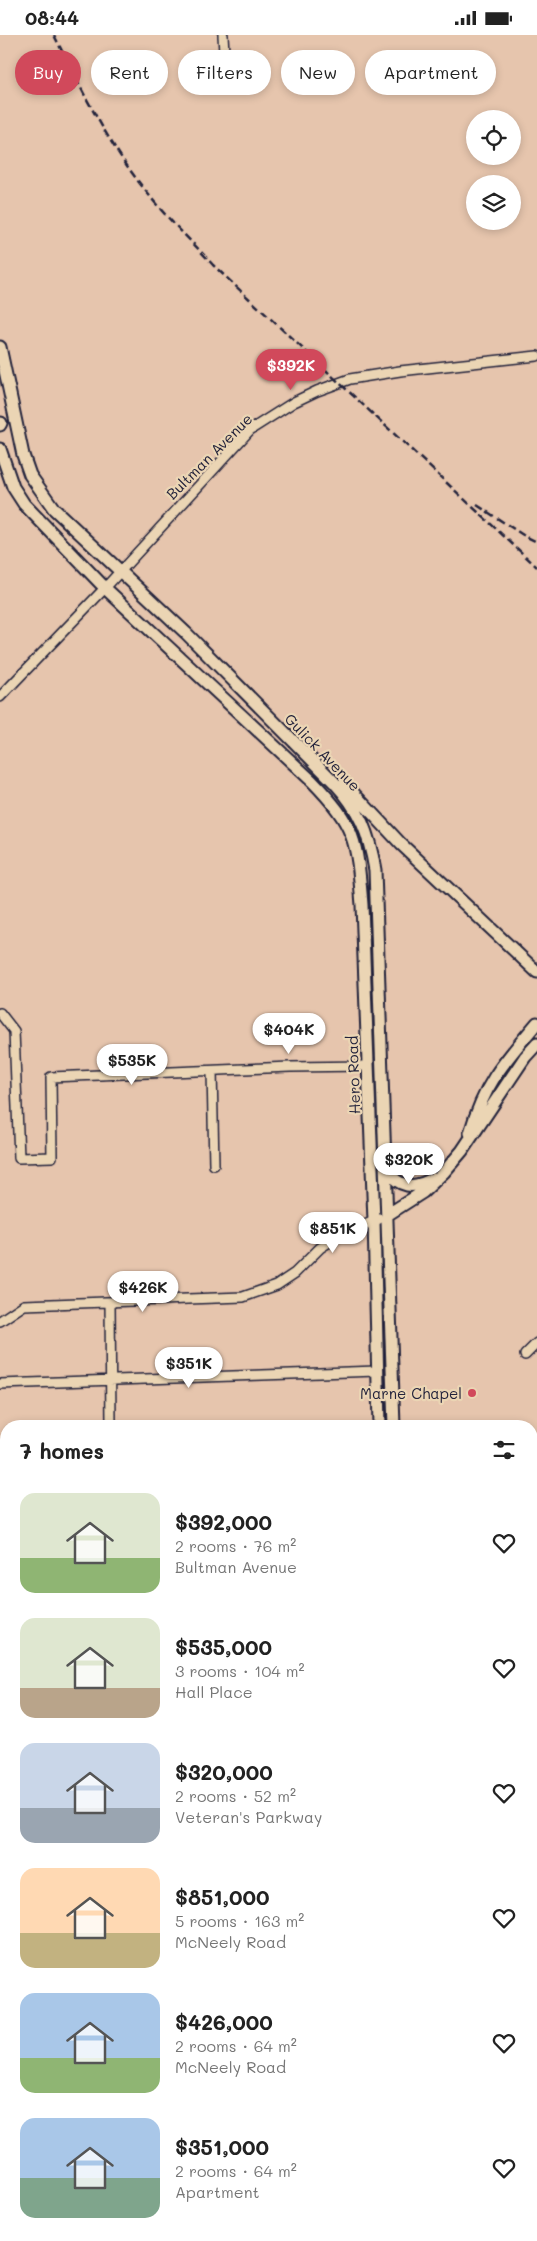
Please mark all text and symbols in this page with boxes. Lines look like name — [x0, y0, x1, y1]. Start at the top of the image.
text: 08:44 — [25, 5, 79, 30]
chip: Buy — [15, 50, 81, 95]
chip: Rent — [91, 50, 168, 95]
chip: Filters — [178, 50, 271, 95]
chip: New — [281, 50, 355, 95]
chip: Apartment — [365, 50, 496, 95]
map controls — [466, 110, 521, 230]
button: locate — [466, 110, 521, 165]
button: layers — [466, 175, 521, 230]
pin: $392K — [256, 349, 326, 391]
text: $392K — [267, 354, 315, 375]
street label: Bultman Avenue — [162, 409, 256, 503]
street label: Gulick Avenue — [281, 709, 365, 795]
pin: $404K — [254, 1013, 324, 1055]
text: $404K — [264, 1018, 315, 1039]
street label: Hero Road — [342, 1035, 364, 1115]
pin: $535K — [97, 1043, 167, 1086]
text: $535K — [108, 1049, 156, 1070]
pin: $320K — [374, 1143, 444, 1185]
text: $320K — [384, 1148, 434, 1169]
pin: $851K — [298, 1211, 368, 1254]
text: $851K — [310, 1217, 356, 1238]
pin: $426K — [108, 1271, 178, 1313]
text: $426K — [118, 1276, 168, 1297]
pin: $351K — [154, 1347, 224, 1389]
text: $351K — [166, 1352, 212, 1373]
place label: Marne Chapel — [360, 1383, 462, 1403]
marker: Marne Chapel — [466, 1387, 478, 1399]
icon: filters — [490, 1436, 518, 1464]
text: 7 homes — [20, 1437, 104, 1464]
text: $392,000 — [175, 1508, 272, 1535]
icon: home — [60, 1513, 120, 1573]
icon: heart — [490, 1529, 518, 1557]
text: 2 rooms · 76 m² — [175, 1535, 296, 1556]
text: Bultman Avenue — [175, 1556, 297, 1577]
text: $535,000 — [175, 1633, 272, 1660]
icon: home — [60, 1638, 120, 1698]
icon: heart — [490, 1654, 518, 1682]
text: 3 rooms · 104 m² — [175, 1660, 305, 1681]
text: Hall Place — [175, 1681, 253, 1702]
text: $320,000 — [175, 1758, 273, 1785]
icon: home — [60, 1763, 120, 1823]
icon: heart — [490, 1779, 518, 1807]
text: 2 rooms · 52 m² — [175, 1785, 296, 1806]
text: Veteran's Parkway — [175, 1806, 322, 1827]
text: $851,000 — [175, 1883, 270, 1910]
icon: home — [60, 1888, 120, 1948]
icon: heart — [490, 1904, 518, 1932]
text: 5 rooms · 163 m² — [175, 1910, 304, 1931]
text: McNeely Road — [175, 1931, 286, 1952]
text: $426,000 — [175, 2008, 273, 2035]
icon: home — [60, 2013, 120, 2073]
icon: heart — [490, 2029, 518, 2057]
text: 2 rooms · 64 m² — [175, 2035, 297, 2056]
text: McNeely Road — [175, 2056, 286, 2077]
text: $351,000 — [175, 2133, 269, 2160]
icon: home — [60, 2138, 120, 2198]
icon: heart — [490, 2154, 518, 2182]
text: 2 rooms · 64 m² — [175, 2160, 297, 2181]
text: Apartment — [175, 2181, 260, 2202]

